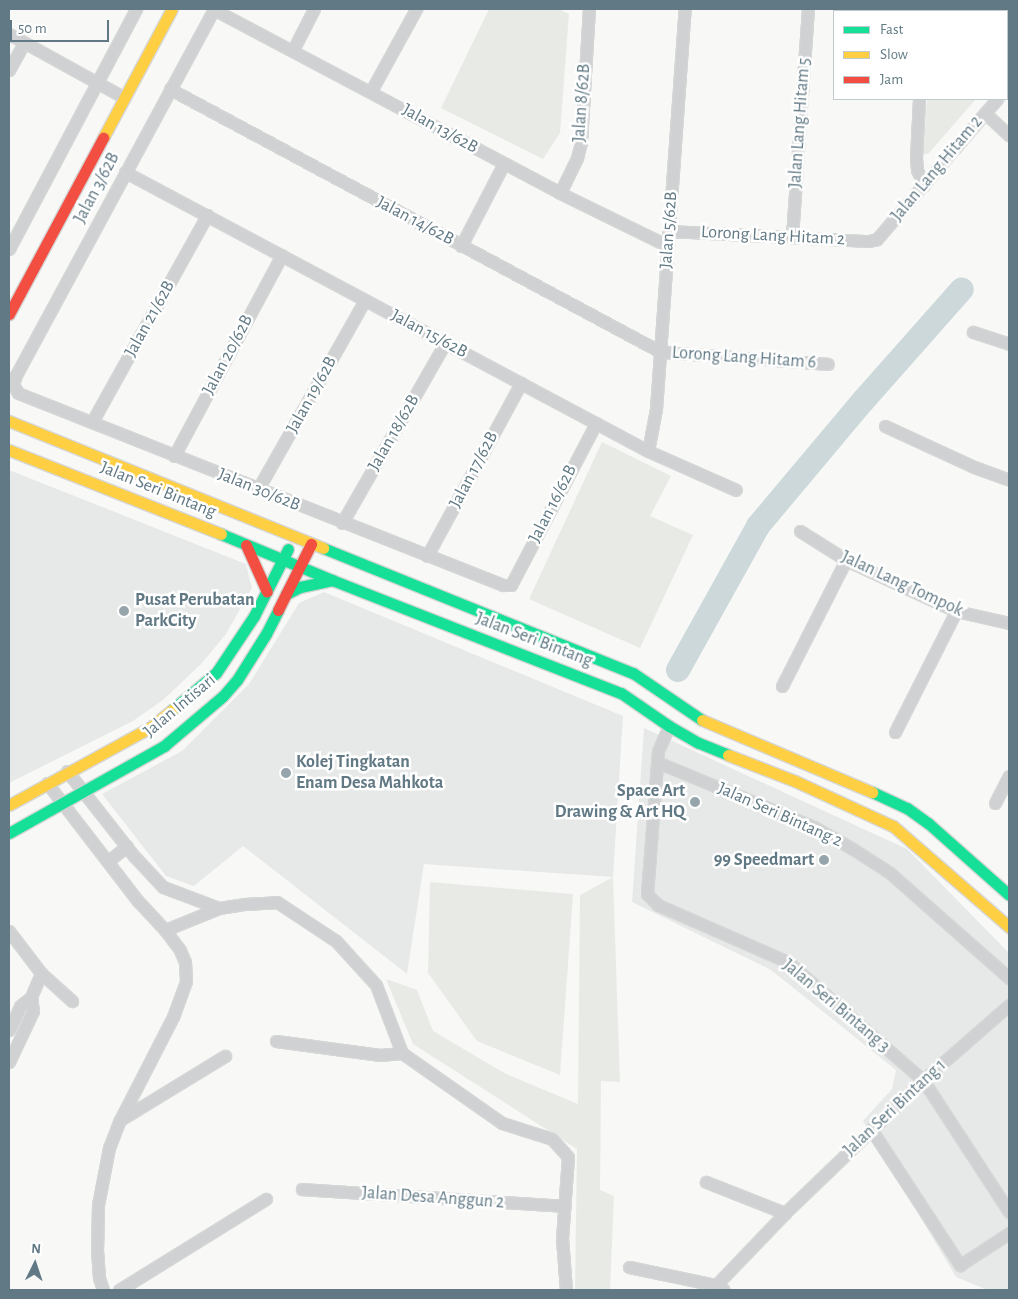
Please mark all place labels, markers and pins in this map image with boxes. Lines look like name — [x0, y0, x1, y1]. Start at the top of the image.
place label: Pusat Perubatan ParkCity — [135, 590, 254, 632]
marker: Pusat Perubatan ParkCity — [117, 604, 131, 618]
place label: Kolej Tingkatan Enam Desa Mahkota — [296, 752, 443, 794]
marker: Kolej Tingkatan Enam Desa Mahkota — [280, 767, 292, 779]
place label: Space Art Drawing & Art HQ — [555, 781, 685, 824]
marker: Space Art Drawing & Art HQ — [689, 796, 701, 808]
place label: 99 Speedmart — [714, 849, 814, 871]
marker: 99 Speedmart — [818, 854, 830, 866]

